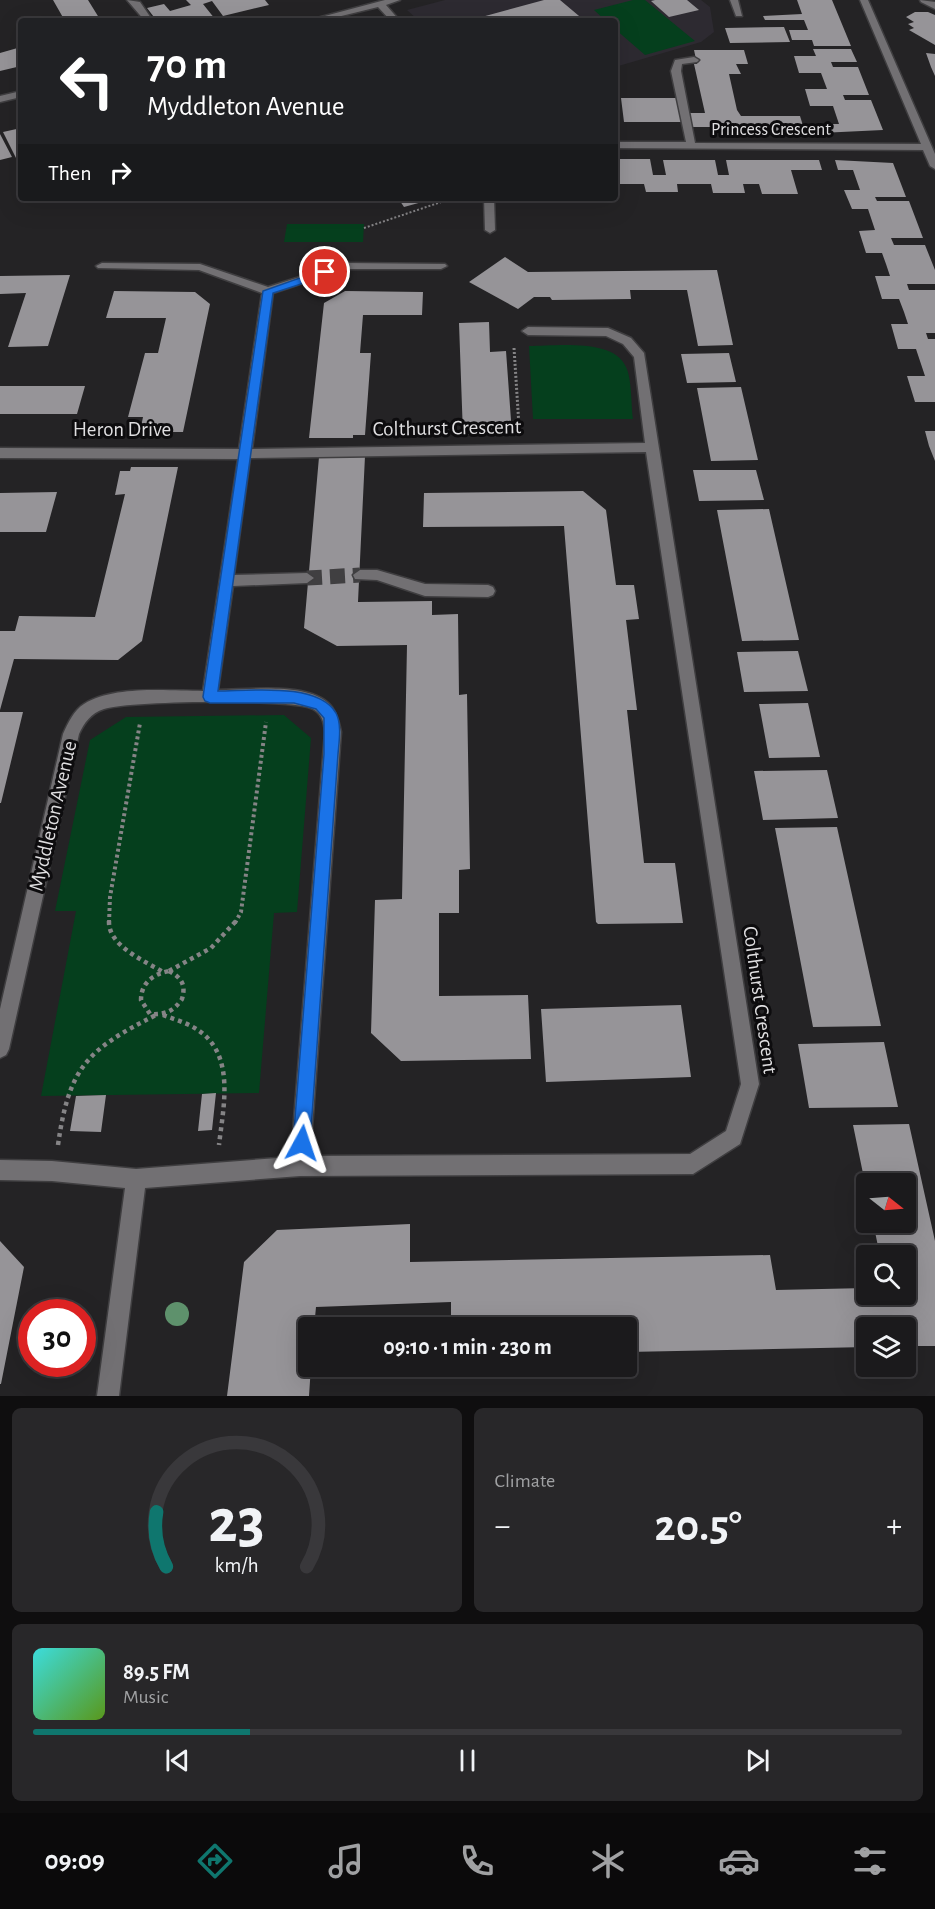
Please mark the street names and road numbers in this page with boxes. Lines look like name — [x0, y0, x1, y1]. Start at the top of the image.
street label: Princess Crescent — [711, 121, 831, 139]
street label: Colthurst Crescent — [372, 416, 522, 440]
street label: Heron Drive — [73, 419, 171, 440]
street label: Myddleton Avenue — [26, 739, 80, 893]
street label: Colthurst Crescent — [739, 925, 781, 1075]

